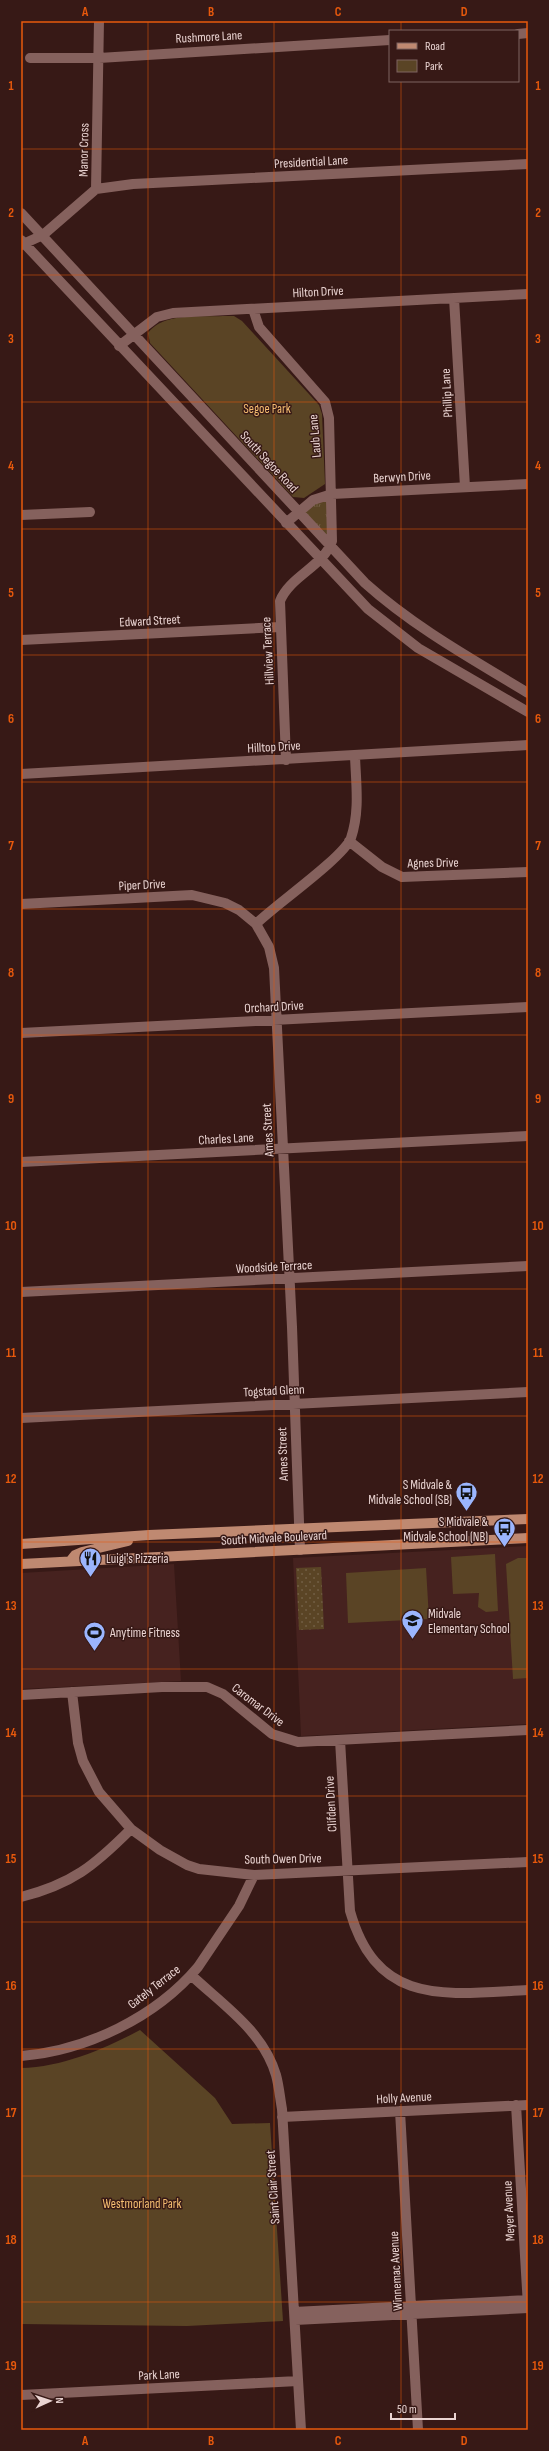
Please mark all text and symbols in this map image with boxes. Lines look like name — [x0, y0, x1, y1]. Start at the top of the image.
text: A — [81, 4, 89, 20]
text: B — [208, 4, 214, 20]
text: C — [335, 4, 342, 20]
text: D — [461, 4, 468, 20]
street label: Rushmore Lane — [175, 27, 243, 47]
legend — [389, 30, 519, 82]
text: Road — [425, 39, 445, 54]
text: Park — [425, 59, 443, 74]
text: 1 — [8, 78, 14, 94]
text: 1 — [535, 78, 541, 94]
street label: Manor Cross — [76, 123, 92, 177]
street label: Presidential Lane — [274, 152, 348, 172]
text: 2 — [8, 205, 14, 221]
text: 2 — [535, 205, 541, 221]
street label: Hilton Drive — [292, 283, 344, 301]
text: 3 — [8, 331, 14, 347]
text: 3 — [535, 331, 541, 347]
street label: Phillip Lane — [438, 368, 456, 418]
park label: Segoe Park — [243, 401, 291, 417]
street label: Laub Lane — [305, 414, 325, 458]
street label: South Segoe Road — [236, 428, 302, 496]
text: 4 — [8, 458, 14, 474]
text: 4 — [535, 458, 541, 474]
street label: Berwyn Drive — [373, 468, 431, 486]
text: 5 — [8, 585, 14, 601]
text: 5 — [535, 585, 541, 601]
street label: Edward Street — [119, 611, 181, 631]
street label: Hillview Terrace — [258, 617, 278, 685]
text: 6 — [8, 711, 14, 727]
text: 6 — [535, 711, 541, 727]
street label: Hilltop Drive — [247, 738, 301, 756]
text: 7 — [8, 838, 14, 854]
text: 7 — [535, 838, 541, 854]
street label: Agnes Drive — [406, 855, 459, 871]
street label: Piper Drive — [118, 876, 166, 894]
text: 8 — [8, 965, 14, 981]
text: 8 — [535, 965, 541, 981]
street label: Orchard Drive — [244, 997, 304, 1017]
text: 9 — [8, 1091, 14, 1107]
text: 9 — [535, 1091, 541, 1107]
street label: Ames Street — [259, 1103, 277, 1158]
street label: Charles Lane — [198, 1130, 254, 1148]
text: 10 — [5, 1218, 17, 1234]
text: 10 — [532, 1218, 544, 1234]
street label: Woodside Terrace — [235, 1257, 313, 1277]
text: 11 — [6, 1345, 16, 1361]
text: 11 — [533, 1345, 543, 1361]
street label: Togstad Glenn — [243, 1381, 305, 1401]
street label: Ames Street — [274, 1427, 292, 1482]
text: 12 — [6, 1471, 17, 1487]
text: 12 — [533, 1471, 544, 1487]
place label: S Midvale & Midvale School (SB) — [368, 1477, 452, 1508]
bus stop icon: S Midvale & Midvale School (SB) — [454, 1479, 480, 1512]
place label: S Midvale & Midvale School (NB) — [403, 1514, 488, 1545]
bus stop icon: S Midvale & Midvale School (NB) — [491, 1516, 517, 1549]
street label: South Midvale Boulevard — [221, 1527, 327, 1549]
restaurant icon: Luigi's Pizzeria — [77, 1546, 103, 1579]
place label: Luigi's Pizzeria — [106, 1551, 168, 1567]
text: 13 — [6, 1598, 17, 1614]
text: 13 — [533, 1598, 544, 1614]
place label: Midvale Elementary School — [428, 1606, 510, 1637]
school or university icon: Midvale Elementary School — [400, 1608, 426, 1641]
sports icon: Anytime Fitness — [82, 1620, 108, 1653]
place label: Anytime Fitness — [109, 1625, 180, 1641]
street label: Caromar Drive — [228, 1680, 288, 1730]
text: 14 — [5, 1725, 17, 1741]
text: 14 — [532, 1725, 544, 1741]
street label: Clifden Drive — [322, 1776, 340, 1832]
street label: South Owen Drive — [244, 1850, 322, 1868]
text: 15 — [6, 1851, 17, 1867]
text: 15 — [533, 1851, 544, 1867]
street label: Gately Terrace — [125, 1962, 183, 2012]
text: 16 — [5, 1978, 17, 1994]
text: 16 — [532, 1978, 544, 1994]
street label: Holly Avenue — [376, 2089, 432, 2107]
text: 17 — [6, 2105, 17, 2121]
text: 17 — [533, 2105, 544, 2121]
street label: Saint Clair Street — [262, 2149, 284, 2224]
street label: Meyer Avenue — [499, 2180, 519, 2242]
park label: Westmorland Park — [102, 2196, 182, 2212]
street label: Winnemac Avenue — [386, 2231, 406, 2311]
text: 18 — [5, 2232, 17, 2248]
text: 18 — [532, 2232, 544, 2248]
text: 19 — [5, 2358, 17, 2374]
text: 19 — [532, 2358, 544, 2374]
street label: Park Lane — [138, 2366, 180, 2384]
north arrow — [30, 2381, 70, 2421]
scale bar — [391, 2395, 455, 2421]
text: N — [53, 2397, 66, 2404]
text: 50 m — [397, 2402, 417, 2417]
text: A — [81, 2433, 89, 2449]
text: B — [208, 2433, 214, 2449]
text: C — [335, 2433, 342, 2449]
text: D — [461, 2433, 468, 2449]

